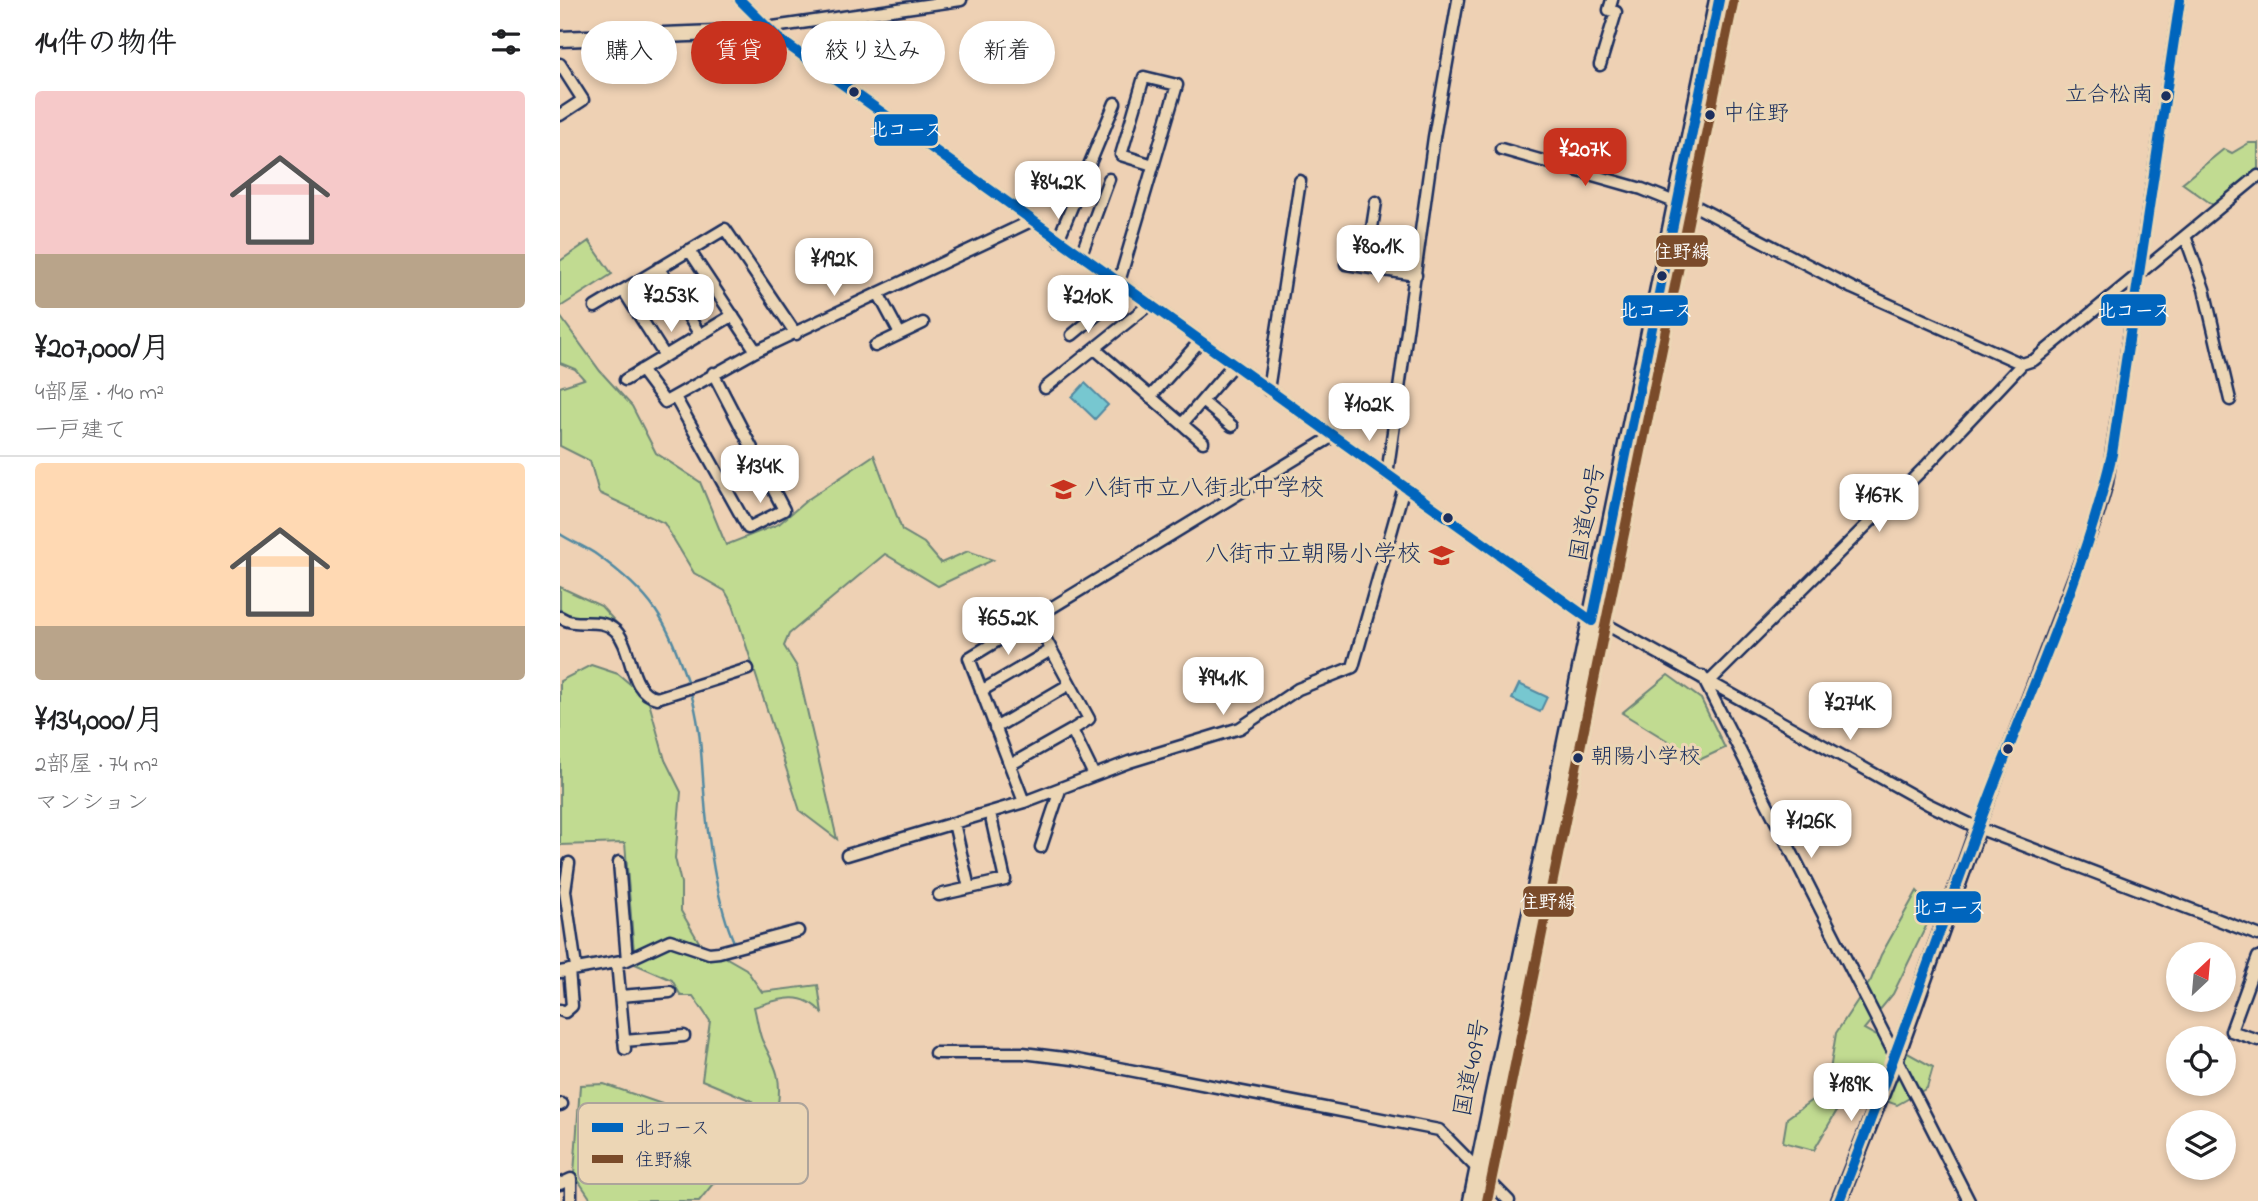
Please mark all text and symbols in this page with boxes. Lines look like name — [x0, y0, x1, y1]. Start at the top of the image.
chip: 購入 — [581, 21, 677, 84]
chip: 賃貸 — [691, 21, 787, 84]
chip: 絞り込み — [801, 21, 945, 84]
chip: 新着 — [959, 21, 1055, 84]
text: 14件の物件 — [35, 23, 177, 67]
icon: filters — [487, 23, 525, 61]
place label: 立合松南 — [2065, 80, 2153, 112]
unlabelled marker — [847, 85, 861, 99]
marker: 立合松南 — [2159, 89, 2173, 103]
place label: 中住野 — [1723, 99, 1789, 131]
marker: 中住野 — [1703, 108, 1717, 122]
line badge: 北コース — [873, 113, 939, 147]
text: 北コース — [869, 118, 943, 145]
pin: ¥207K — [1536, 128, 1634, 188]
text: ¥207K — [1560, 134, 1610, 167]
icon: home — [217, 137, 343, 263]
pin: ¥84.2K — [1001, 162, 1115, 221]
text: ¥84.2K — [1031, 167, 1085, 200]
pin: ¥80.1K — [1321, 226, 1435, 285]
text: ¥80.1K — [1353, 231, 1403, 264]
line badge: 住野線 — [1655, 234, 1709, 268]
pin: ¥192K — [785, 238, 883, 298]
text: 住野線 — [1653, 240, 1711, 267]
text: ¥192K — [811, 244, 857, 277]
unlabelled marker — [1655, 269, 1669, 283]
pin: ¥253K — [622, 274, 720, 334]
pin: ¥210K — [1039, 276, 1137, 335]
text: ¥253K — [644, 280, 698, 313]
text: ¥210K — [1064, 281, 1112, 314]
line badge: 北コース — [2100, 293, 2167, 327]
line badge: 北コース — [1622, 294, 1689, 327]
text: 北コース — [1619, 299, 1693, 326]
text: 北コース — [2097, 299, 2171, 326]
text: ¥207,000/月 — [35, 328, 170, 372]
text: 4部屋 · 140 m² — [35, 377, 164, 410]
pin: ¥102K — [1320, 384, 1418, 443]
text: ¥102K — [1345, 389, 1393, 422]
text: 一戸建て — [35, 415, 127, 448]
pin: ¥134K — [711, 446, 809, 505]
text: ¥134K — [737, 451, 783, 484]
street label: 国道409号 — [1562, 461, 1616, 565]
place label: 八街市立八街北中学校 — [1084, 472, 1324, 507]
school or university icon: 八街市立八街北中学校 — [1050, 475, 1078, 503]
pin: ¥167K — [1830, 475, 1928, 534]
text: ¥167K — [1855, 480, 1903, 513]
icon: home — [217, 509, 343, 635]
unlabelled marker — [1441, 511, 1455, 525]
place label: 八街市立朝陽小学校 — [1205, 538, 1421, 573]
school or university icon: 八街市立朝陽小学校 — [1427, 541, 1455, 569]
pin: ¥65.2K — [951, 598, 1065, 657]
text: ¥65.2K — [978, 603, 1038, 636]
pin: ¥94.1K — [1166, 658, 1280, 717]
text: ¥94.1K — [1199, 663, 1247, 696]
pin: ¥274K — [1801, 682, 1899, 742]
text: ¥274K — [1825, 688, 1875, 721]
text: ¥134,000/月 — [35, 700, 164, 744]
place label: 朝陽小学校 — [1591, 742, 1701, 774]
unlabelled marker — [2001, 742, 2015, 756]
text: 2部屋 · 74 m² — [35, 749, 158, 782]
marker: 朝陽小学校 — [1571, 751, 1585, 765]
text: マンション — [35, 787, 149, 820]
pin: ¥126K — [1762, 800, 1860, 860]
text: ¥126K — [1787, 806, 1836, 839]
line badge: 住野線 — [1522, 885, 1575, 918]
text: 住野線 — [1519, 890, 1577, 917]
line badge: 北コース — [1915, 890, 1982, 924]
text: 北コース — [1912, 896, 1986, 923]
north arrow — [2166, 942, 2236, 1012]
map controls — [2166, 942, 2236, 1180]
street label: 国道409号 — [1446, 1016, 1500, 1120]
button: locate — [2166, 1026, 2236, 1096]
pin: ¥189K — [1802, 1064, 1900, 1123]
text: ¥189K — [1830, 1069, 1873, 1102]
legend — [578, 1103, 808, 1184]
button: layers — [2166, 1110, 2236, 1180]
text: 北コース — [635, 1116, 710, 1143]
text: 住野線 — [635, 1148, 692, 1175]

